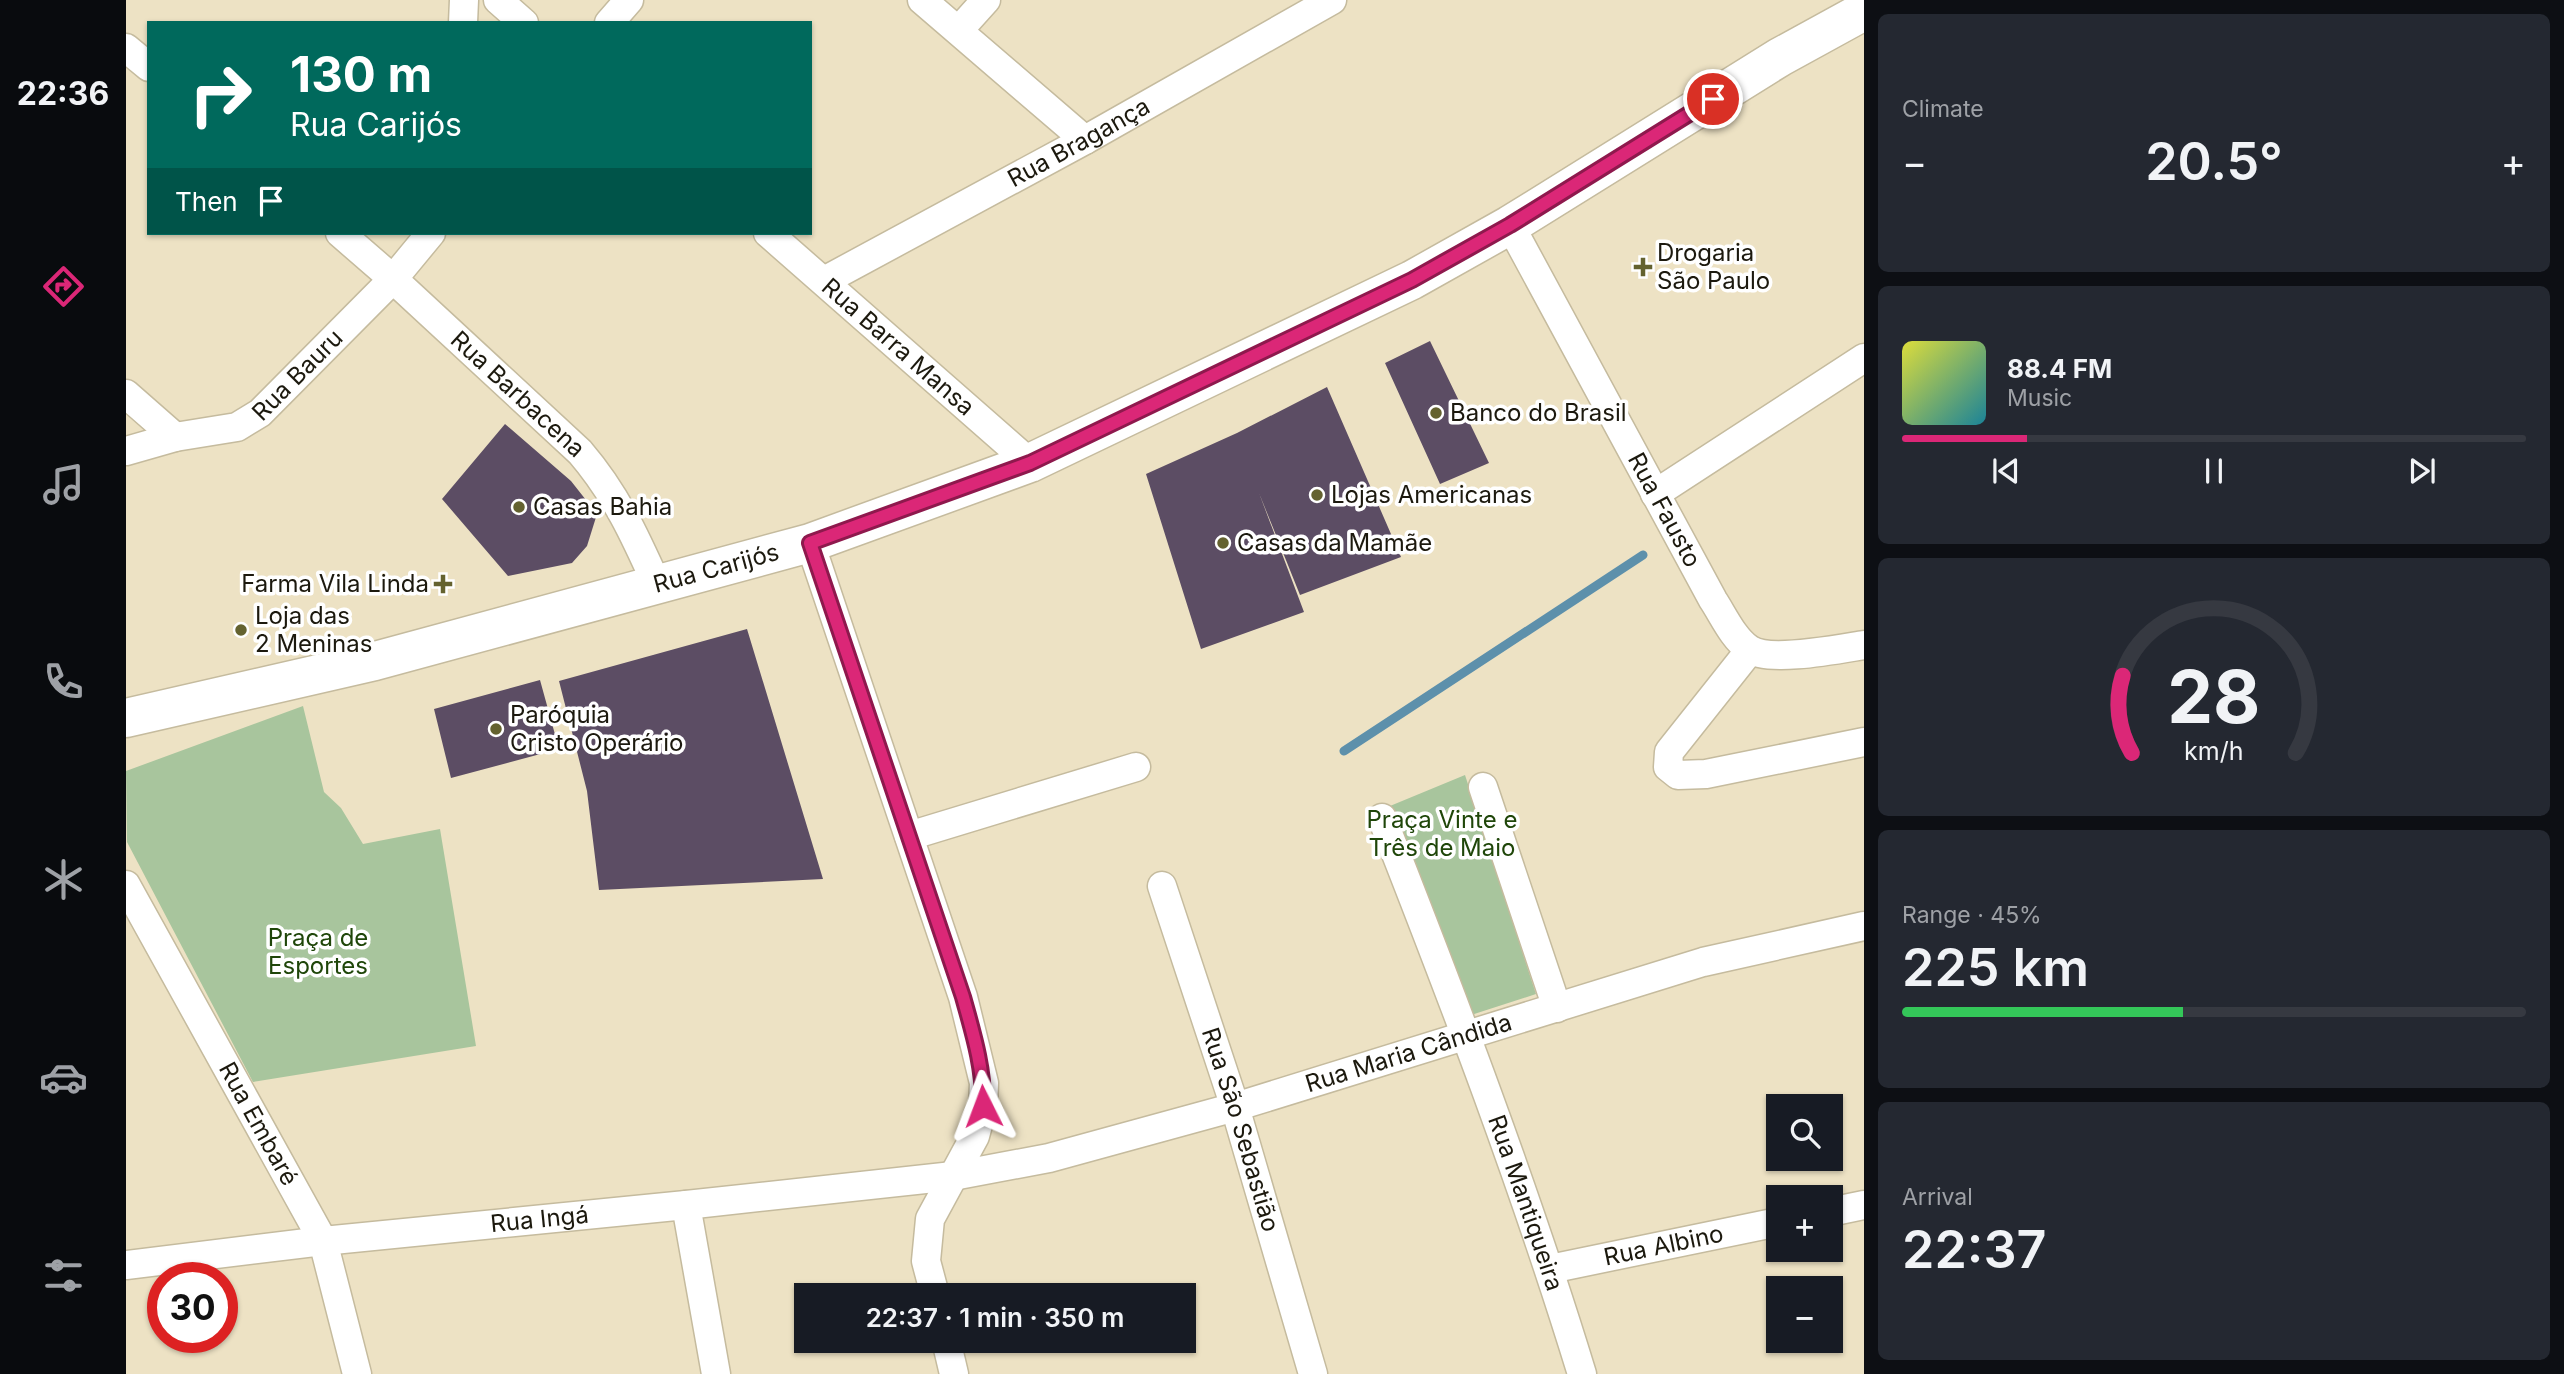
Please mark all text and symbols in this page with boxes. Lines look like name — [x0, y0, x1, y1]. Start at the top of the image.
text: 130 m — [290, 45, 432, 104]
icon: right — [175, 49, 266, 140]
pin — [1683, 69, 1743, 129]
text: 22:36 — [17, 74, 109, 113]
icon: arrive — [1694, 80, 1732, 118]
street label: Rua Bragança — [1003, 91, 1155, 193]
text: Climate — [1902, 95, 1984, 123]
text: Rua Carijós — [290, 105, 462, 144]
text: 20.5° — [2145, 130, 2283, 193]
text: − — [1902, 139, 1927, 185]
text: + — [2501, 139, 2526, 185]
icon: arrive — [252, 182, 290, 220]
text: Then — [175, 186, 238, 217]
place label: Drogaria São Paulo — [1657, 238, 1770, 295]
marker: Drogaria São Paulo — [1635, 259, 1651, 275]
icon: directions — [39, 262, 88, 311]
street label: Rua Barra Mansa — [816, 272, 981, 421]
street label: Rua Bauru — [246, 323, 349, 426]
street label: Rua Barbacena — [445, 325, 591, 463]
text: 88.4 FM — [2007, 353, 2112, 384]
text: Music — [2007, 384, 2072, 412]
place label: Banco do Brasil — [1450, 398, 1627, 427]
marker: Banco do Brasil — [1428, 405, 1444, 421]
street label: Rua Fausto — [1622, 447, 1707, 572]
icon: previous — [1987, 452, 2025, 490]
icon: pause — [2195, 452, 2233, 490]
icon: next — [2403, 452, 2441, 490]
icon: music — [39, 460, 88, 509]
place label: Lojas Americanas — [1331, 480, 1532, 509]
marker: Lojas Americanas — [1309, 487, 1325, 503]
place label: Casas Bahia — [533, 492, 672, 521]
marker: Casas Bahia — [511, 499, 527, 515]
place label: Casas da Mamãe — [1237, 528, 1432, 557]
marker: Casas da Mamãe — [1215, 535, 1231, 551]
street label: Rua Carijós — [650, 537, 782, 599]
place label: Farma Vila Linda — [241, 569, 429, 598]
marker: Farma Vila Linda — [435, 576, 451, 592]
place label: Loja das 2 Meninas — [255, 601, 372, 658]
marker: Loja das 2 Meninas — [233, 622, 249, 638]
text: 28 — [2167, 652, 2261, 741]
icon: phone — [39, 657, 88, 706]
place label: Paróquia Cristo Operário — [510, 700, 683, 757]
marker: Paróquia Cristo Operário — [488, 721, 504, 737]
text: km/h — [2184, 736, 2244, 766]
park label: Praça Vinte e Três de Maio — [1367, 805, 1517, 862]
icon: climate — [39, 855, 88, 904]
text: Range · 45% — [1902, 901, 2042, 929]
park label: Praça de Esportes — [268, 923, 368, 980]
text: 225 km — [1902, 936, 2089, 999]
street label: Rua Maria Cândida — [1302, 1007, 1515, 1098]
street label: Rua São Sebastião — [1196, 1024, 1286, 1235]
icon: car — [39, 1053, 88, 1102]
street label: Rua Embaré — [213, 1057, 304, 1190]
position arrow — [946, 1069, 1020, 1143]
map controls — [1766, 1094, 1843, 1353]
button: search — [1766, 1094, 1843, 1171]
street label: Rua Mantiqueira — [1482, 1111, 1570, 1295]
text: Arrival — [1902, 1183, 1973, 1211]
button: + — [1766, 1185, 1843, 1262]
street label: Rua Ingá — [489, 1200, 590, 1238]
text: 22:37 — [1902, 1218, 2046, 1281]
street label: Rua Albino — [1601, 1219, 1726, 1272]
icon: filters — [39, 1251, 88, 1300]
speed limit sign: 30 — [147, 1262, 238, 1353]
button: − — [1766, 1276, 1843, 1353]
text: 22:37 · 1 min · 350 m — [866, 1302, 1124, 1333]

